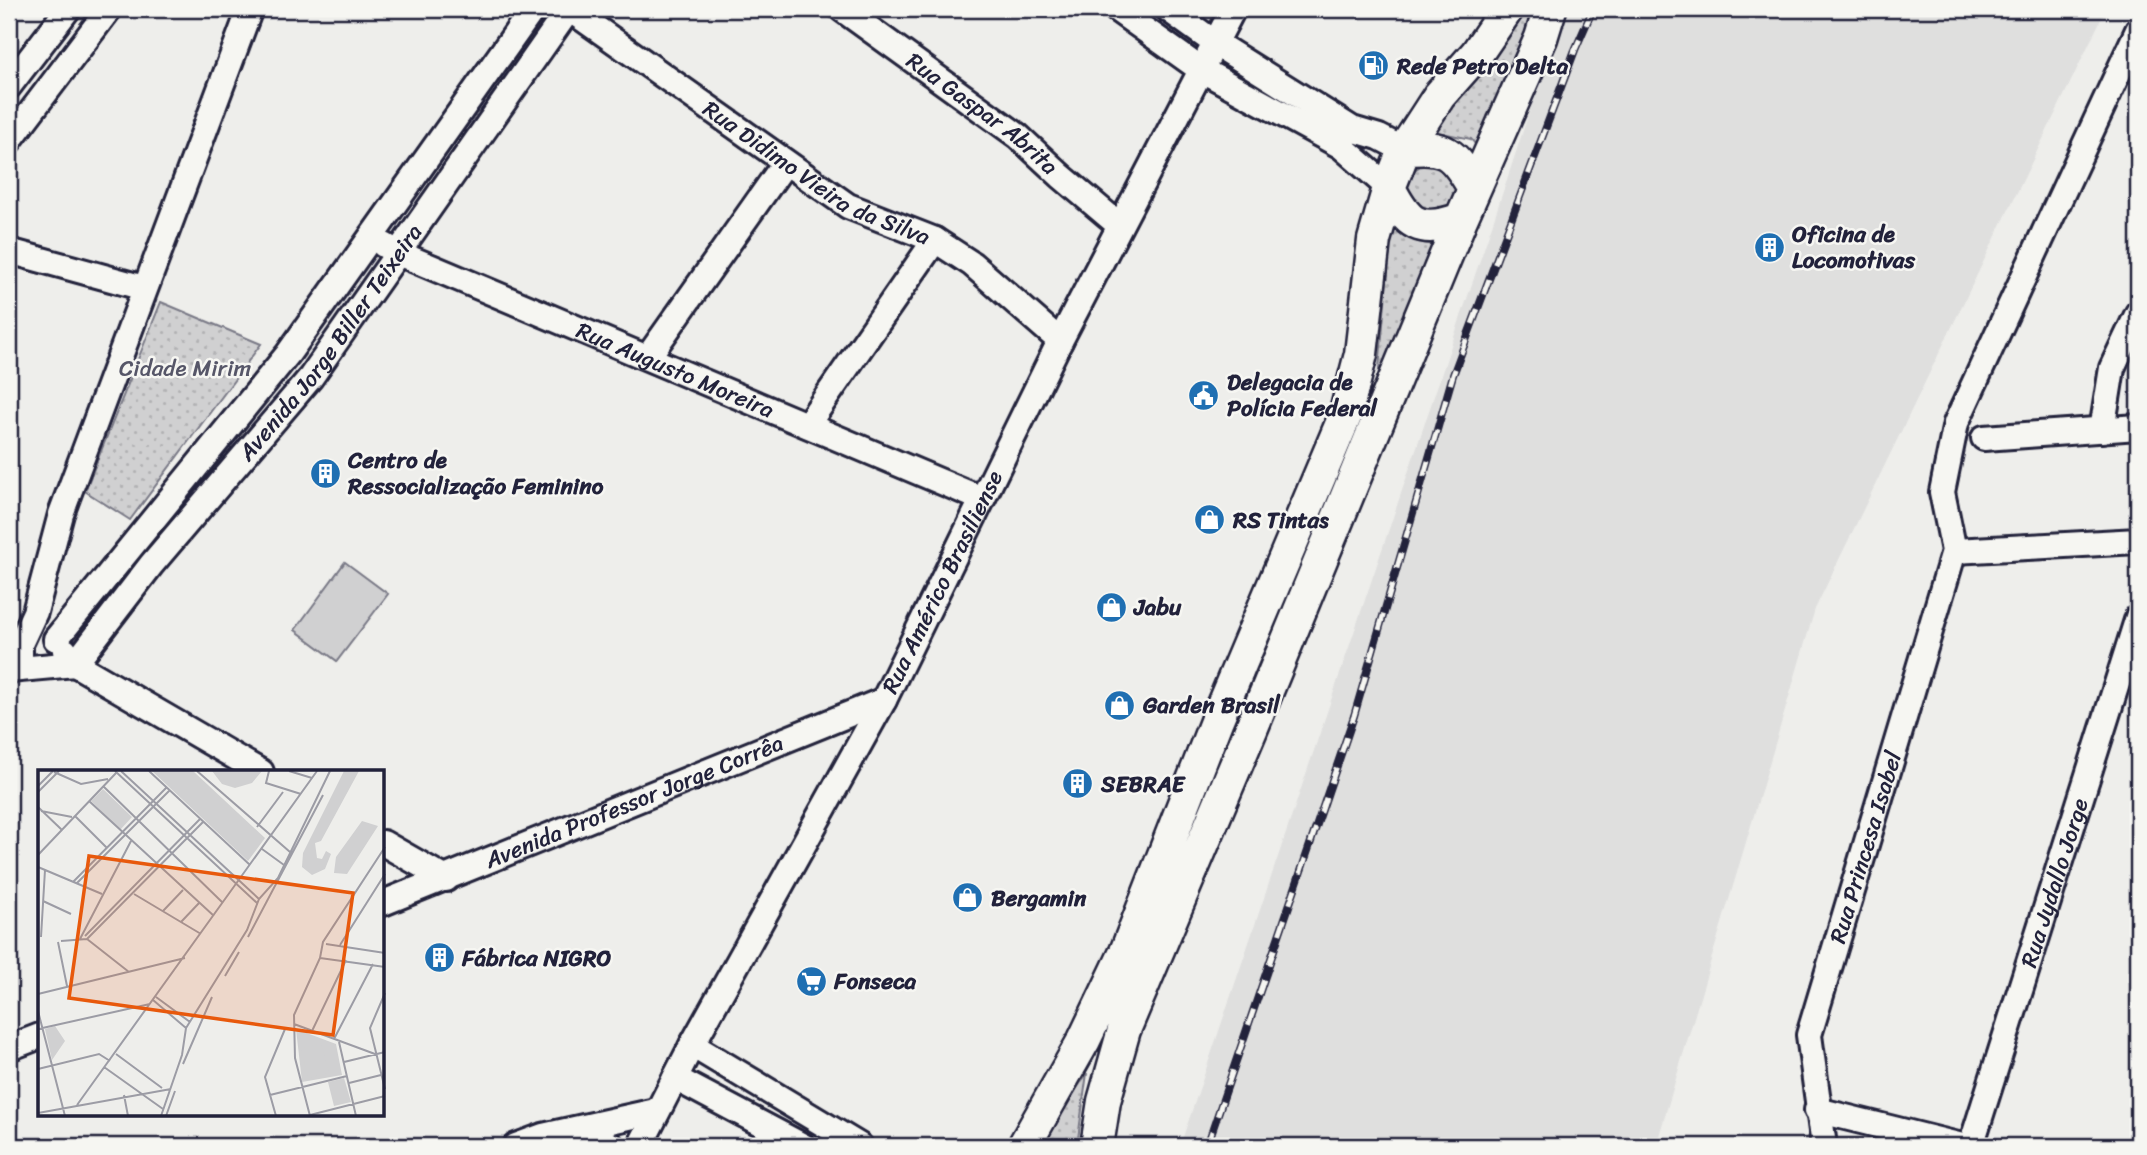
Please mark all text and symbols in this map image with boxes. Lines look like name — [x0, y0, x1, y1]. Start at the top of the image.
street label: Rua Gaspar Abrita — [897, 41, 1068, 186]
place label: Rede Petro Delta — [1396, 46, 1569, 87]
fuel station icon: Rede Petro Delta — [1357, 49, 1391, 83]
street label: Rua Didimo Vieira da Silva — [694, 89, 937, 257]
place label: Oficina de Locomotivas — [1792, 214, 1915, 281]
street label: Avenida Jorge Biller Teixeira — [227, 215, 434, 471]
building icon: Oficina de Locomotivas — [1752, 230, 1786, 264]
street label: Rua Augusto Moreira — [570, 310, 781, 430]
park label: Cidade Mirim — [119, 348, 251, 389]
place label: Delegacia de Polícia Federal — [1227, 362, 1378, 429]
public building icon: Delegacia de Polícia Federal — [1187, 378, 1221, 412]
place label: Centro de Ressocialização Feminino — [347, 440, 604, 507]
building icon: Centro de Ressocialização Feminino — [308, 456, 342, 490]
street label: Rua Américo Brasiliense — [870, 463, 1015, 701]
place label: RS Tintas — [1232, 500, 1329, 541]
shop icon: RS Tintas — [1193, 503, 1227, 537]
place label: Jabu — [1132, 587, 1182, 628]
shop icon: Jabu — [1094, 590, 1128, 624]
place label: Garden Brasil — [1142, 685, 1281, 726]
shop icon: Garden Brasil — [1103, 688, 1137, 722]
street label: Avenida Professor Jorge Corrêa — [478, 723, 790, 881]
street label: Rua Princesa Isabel — [1818, 746, 1914, 949]
place label: SEBRAE — [1100, 764, 1187, 805]
building icon: SEBRAE — [1061, 767, 1095, 801]
inset map — [38, 770, 385, 1116]
street label: Rua Jydallo Jorge — [2009, 793, 2101, 973]
place label: Bergamin — [991, 878, 1087, 919]
shop icon: Bergamin — [951, 881, 985, 915]
place label: Fábrica NIGRO — [461, 938, 612, 979]
building icon: Fábrica NIGRO — [422, 941, 456, 975]
place label: Fonseca — [833, 961, 916, 1002]
supermarket icon: Fonseca — [794, 964, 828, 998]

